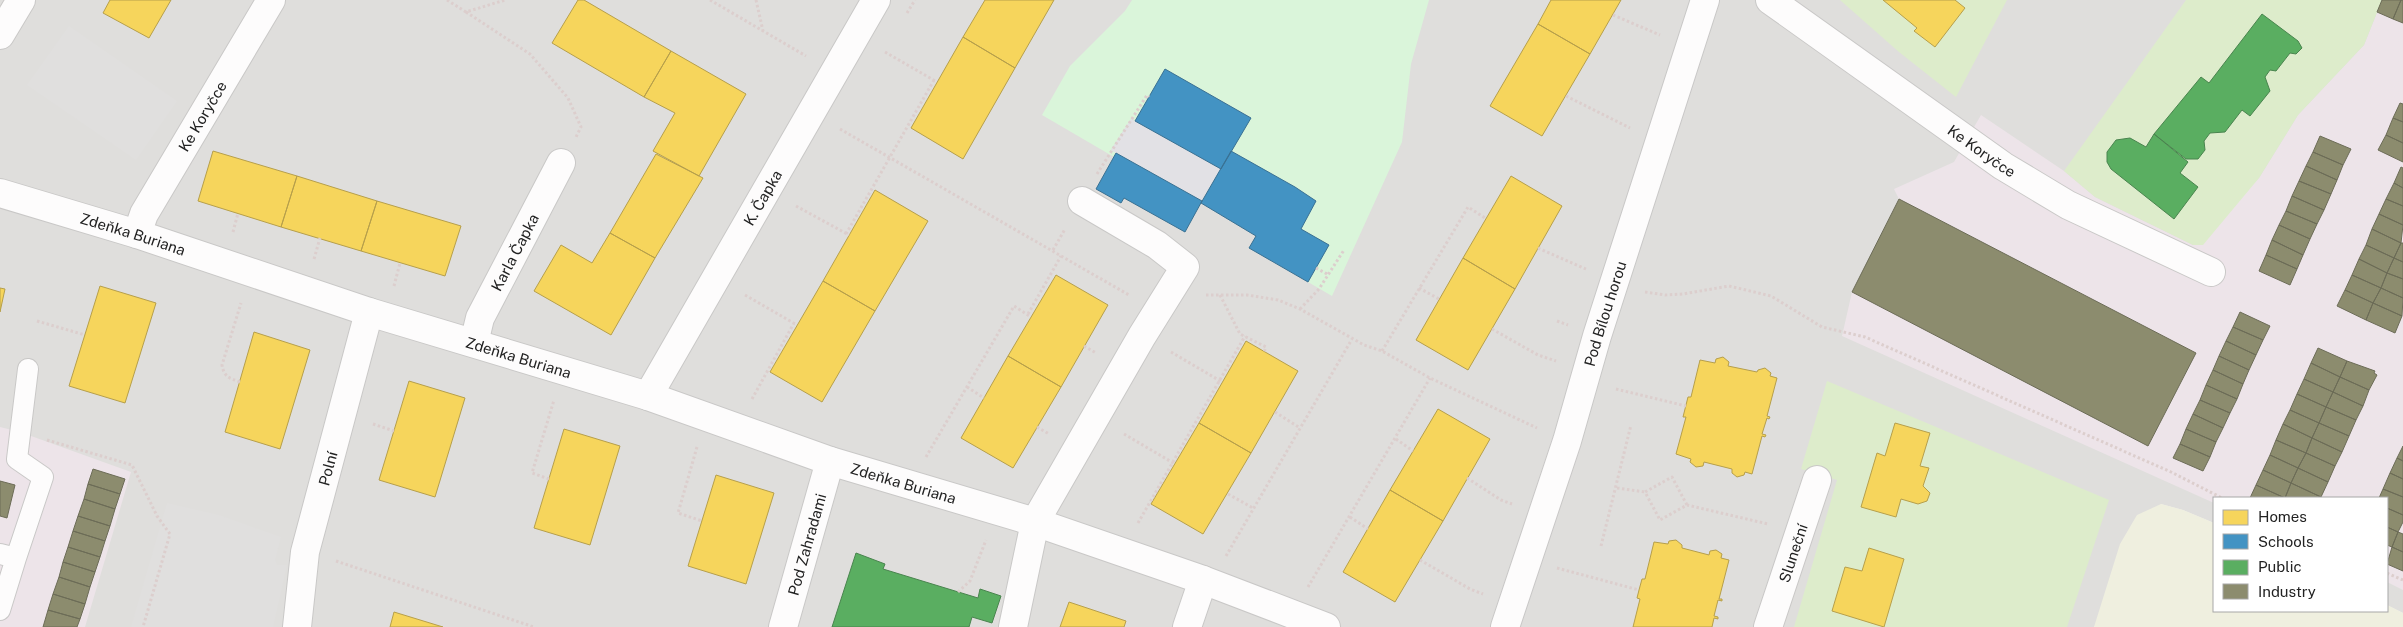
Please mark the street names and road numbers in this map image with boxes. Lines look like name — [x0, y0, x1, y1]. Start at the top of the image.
street label: Ke Koryčce — [175, 78, 230, 154]
street label: Ke Koryčce — [1945, 121, 2019, 180]
street label: K. Čapka — [740, 167, 785, 228]
street label: Zdeňka Buriana — [78, 209, 188, 258]
street label: Karla Čapka — [487, 211, 542, 294]
street label: Pod Bílou horou — [1580, 259, 1629, 368]
street label: Zdeňka Buriana — [464, 333, 573, 381]
street label: Polní — [315, 449, 340, 487]
street label: Zdeňka Buriana — [849, 459, 958, 507]
street label: Pod Zahradami — [784, 491, 829, 597]
street label: Sluneční — [1775, 521, 1810, 585]

